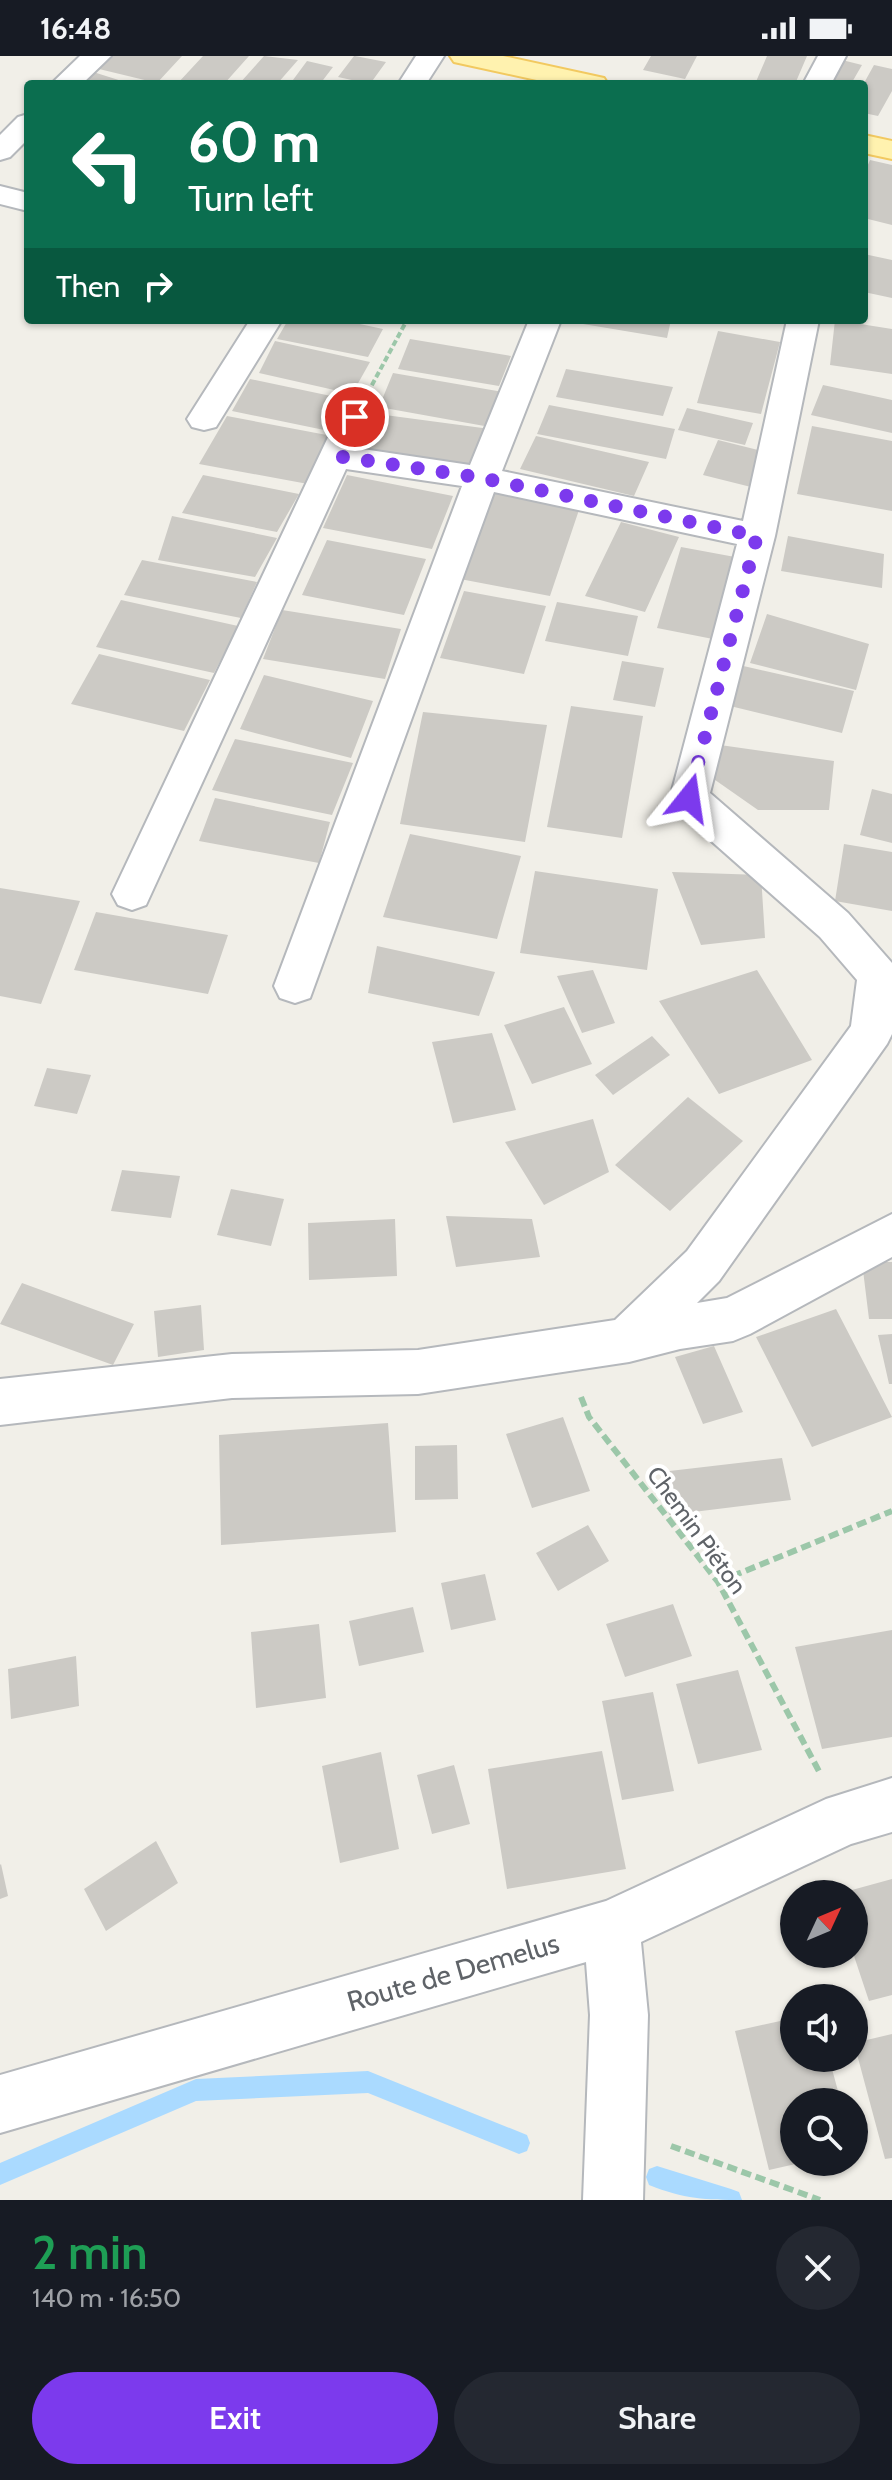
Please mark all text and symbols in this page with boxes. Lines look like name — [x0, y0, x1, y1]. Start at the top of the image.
text: 16:48 — [40, 10, 111, 47]
text: 60 m — [188, 108, 320, 176]
icon: left — [56, 112, 160, 216]
text: Turn left — [188, 176, 313, 220]
icon: right — [136, 264, 180, 308]
text: Then — [56, 268, 120, 305]
pin — [321, 383, 389, 451]
icon: arrive — [333, 395, 377, 439]
position arrow — [647, 756, 731, 840]
street label: Chemin Piéton — [641, 1461, 753, 1599]
north arrow — [780, 1880, 868, 1968]
map controls — [780, 1880, 868, 2176]
street label: Route de Demelus — [343, 1925, 563, 2019]
button: sound — [780, 1984, 868, 2072]
button: search — [780, 2088, 868, 2176]
text: 2 min — [32, 2223, 148, 2281]
button: close — [776, 2226, 860, 2310]
text: 140 m · 16:50 — [32, 2282, 181, 2314]
button: Exit — [32, 2372, 438, 2464]
button: Share — [454, 2372, 860, 2464]

